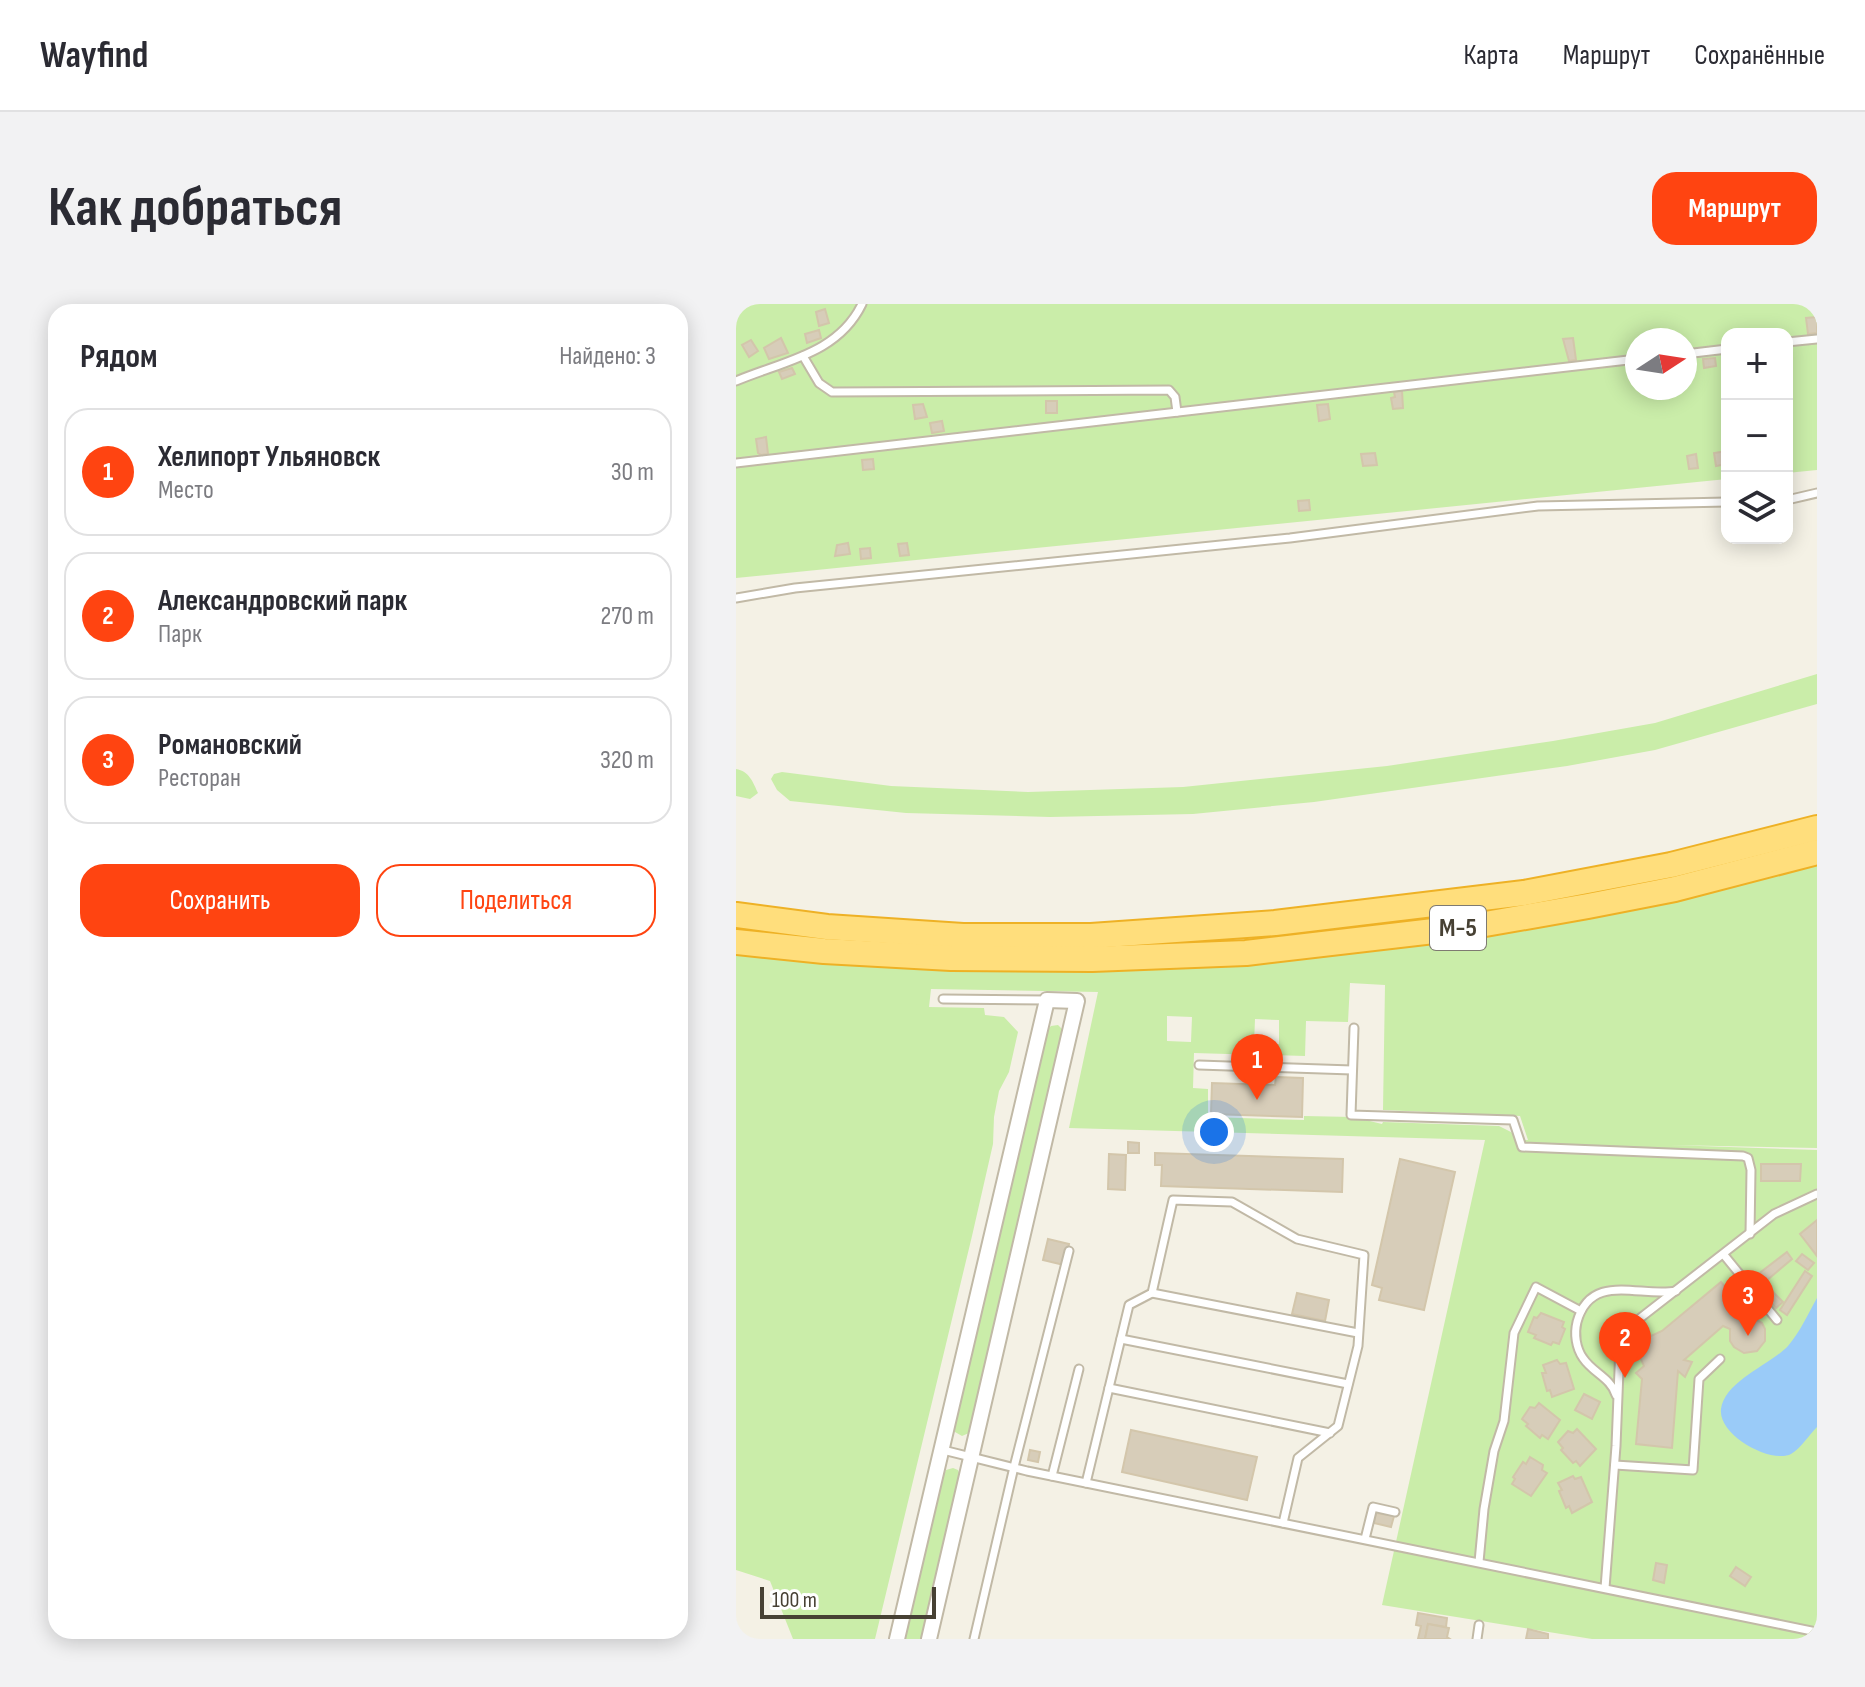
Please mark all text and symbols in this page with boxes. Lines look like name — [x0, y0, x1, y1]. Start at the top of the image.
text: Wayfind — [40, 33, 148, 78]
text: Карта — [1464, 39, 1519, 72]
text: Маршрут — [1563, 39, 1650, 72]
text: Сохранённые — [1694, 39, 1825, 72]
button: Маршрут — [1652, 172, 1817, 245]
text: Как добраться — [48, 175, 342, 242]
north arrow — [1625, 328, 1697, 400]
map controls — [1721, 328, 1793, 544]
button: + — [1721, 328, 1793, 400]
text: Рядом — [80, 336, 158, 377]
text: Найдено: 3 — [559, 341, 656, 372]
button: − — [1721, 400, 1793, 472]
text: Хелипорт Ульяновск — [158, 439, 380, 475]
text: 1 — [103, 457, 113, 488]
text: 30 m — [611, 457, 654, 488]
button: layers — [1721, 472, 1793, 544]
text: Место — [158, 475, 214, 506]
text: Александровский парк — [158, 583, 407, 619]
text: 2 — [102, 601, 114, 632]
text: 270 m — [601, 601, 654, 632]
text: Парк — [158, 619, 202, 650]
text: Романовский — [158, 727, 302, 763]
text: 3 — [102, 745, 114, 776]
text: 320 m — [600, 745, 654, 776]
text: Ресторан — [158, 763, 241, 794]
button: Сохранить — [80, 864, 360, 937]
button: Поделиться — [376, 864, 656, 937]
road number: М-5 — [1430, 906, 1486, 950]
pin: 1 — [1231, 1034, 1283, 1100]
your location — [1194, 1112, 1234, 1152]
pin: 3 — [1722, 1270, 1774, 1336]
pin: 2 — [1599, 1312, 1651, 1378]
scale bar — [760, 1583, 936, 1619]
text: 100 m — [772, 1587, 817, 1614]

